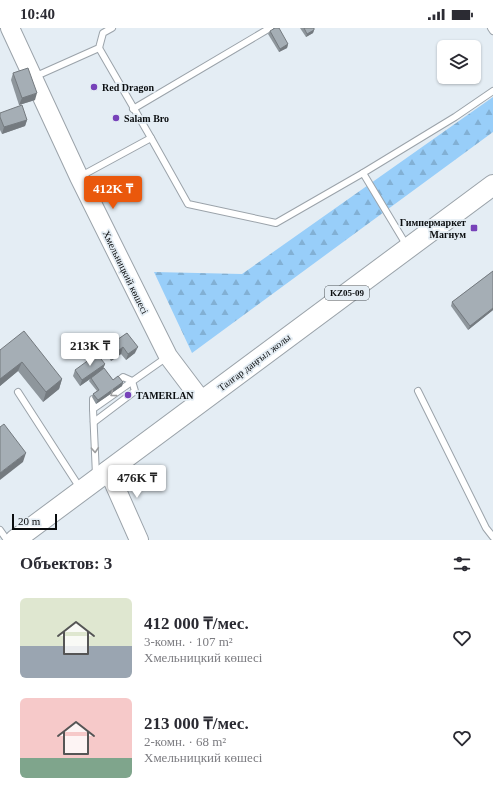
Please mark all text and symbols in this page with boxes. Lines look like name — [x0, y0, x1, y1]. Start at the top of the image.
text: 10:40 — [20, 6, 55, 22]
map controls — [437, 40, 481, 84]
button: layers — [437, 40, 481, 84]
marker: Red Dragon — [89, 82, 99, 92]
place label: Red Dragon — [102, 82, 154, 93]
marker: Salam Bro — [111, 113, 121, 123]
place label: Salam Bro — [124, 113, 169, 124]
pin: 412K ₸ — [80, 176, 146, 210]
text: 412K ₸ — [93, 181, 133, 196]
place label: Гимпермаркет Магнум — [400, 217, 466, 240]
marker: Гимпермаркет Магнум — [469, 223, 479, 233]
street label: Хмельницкий көшесі — [101, 229, 151, 316]
road number: KZ05-09 — [325, 286, 369, 300]
street label: Талғар даңғыл жолы — [216, 331, 293, 393]
pin: 213K ₸ — [57, 333, 123, 367]
text: 213K ₸ — [70, 338, 110, 353]
one-way arrow — [111, 389, 118, 396]
marker: TAMERLAN — [123, 390, 133, 400]
place label: TAMERLAN — [136, 390, 194, 401]
one-way arrow — [91, 447, 99, 453]
pin: 476K ₸ — [104, 465, 170, 499]
text: 476K ₸ — [117, 470, 157, 485]
scale bar — [12, 512, 57, 531]
text: 20 m — [18, 515, 40, 527]
icon: filters — [451, 553, 473, 575]
text: Объектов: 3 — [20, 554, 112, 573]
icon: home — [52, 614, 100, 662]
text: 412 000 ₸/мес. — [144, 614, 249, 633]
icon: heart — [451, 627, 473, 649]
text: 3-комн. · 107 m² — [144, 634, 233, 649]
text: Хмельницкий көшесі — [144, 650, 262, 665]
icon: home — [52, 714, 100, 762]
text: 213 000 ₸/мес. — [144, 714, 249, 733]
icon: heart — [451, 727, 473, 749]
text: 2-комн. · 68 m² — [144, 734, 226, 749]
text: Хмельницкий көшесі — [144, 750, 262, 765]

